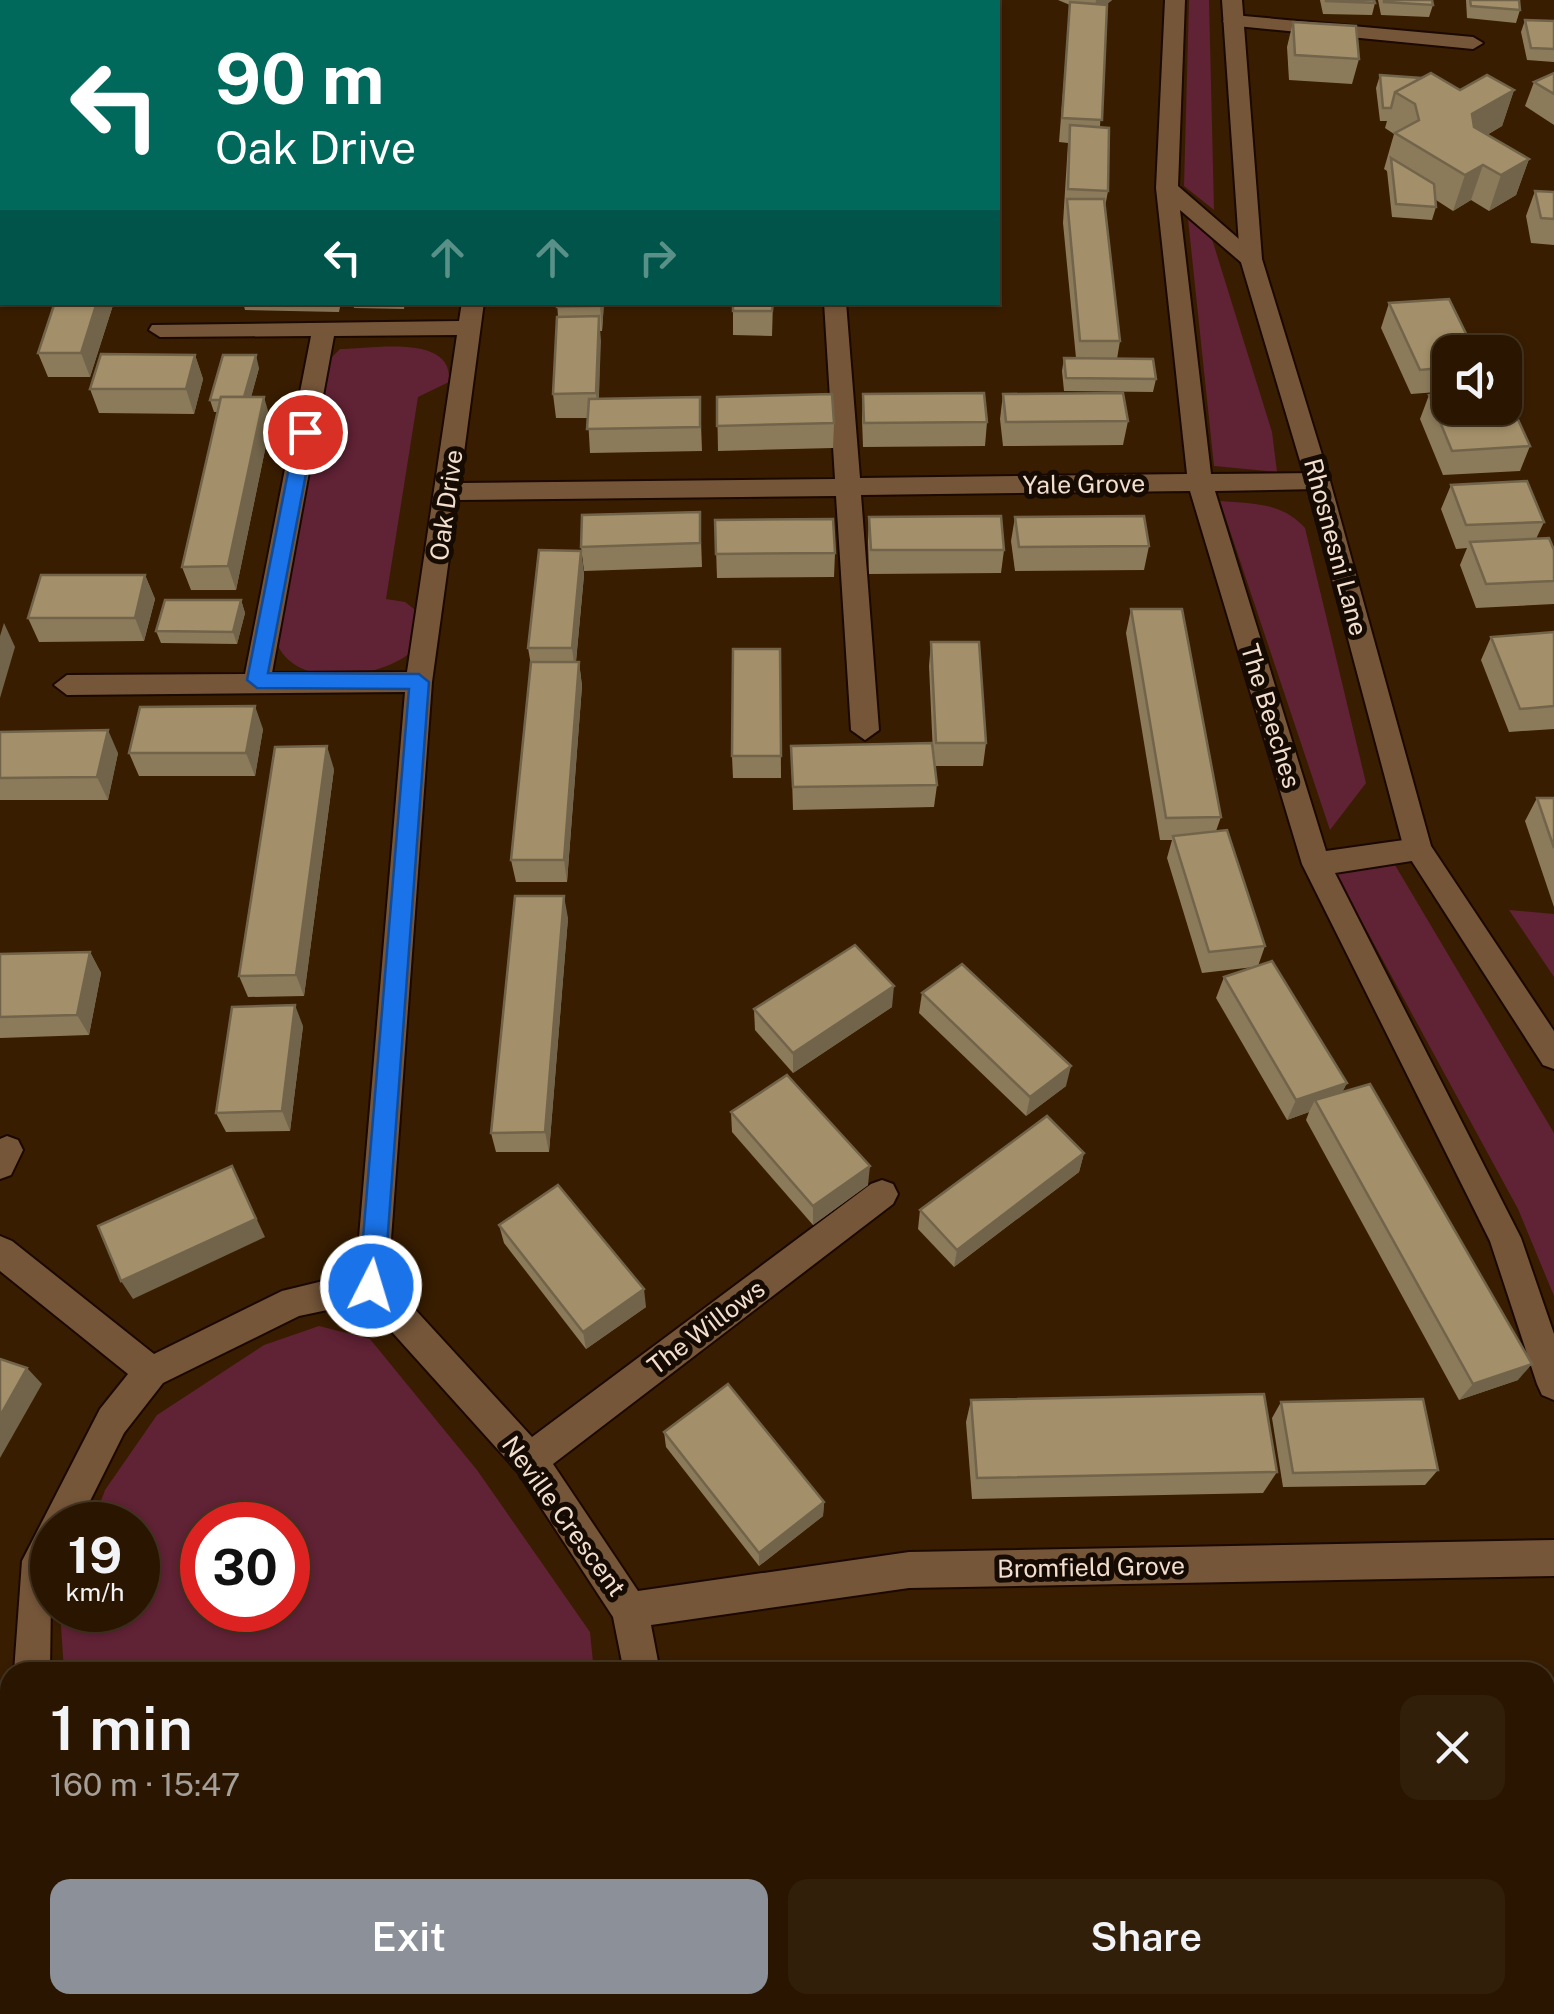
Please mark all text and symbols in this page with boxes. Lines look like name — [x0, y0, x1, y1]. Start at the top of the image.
text: 90 m — [215, 37, 385, 120]
icon: left — [50, 40, 180, 170]
text: Oak Drive — [215, 121, 416, 174]
icon: left — [315, 230, 370, 285]
icon: ahead — [420, 230, 475, 285]
icon: ahead — [525, 230, 580, 285]
icon: right — [630, 230, 685, 285]
map controls — [1432, 335, 1522, 425]
button: sound — [1432, 335, 1522, 425]
pin — [263, 390, 348, 475]
icon: arrive — [278, 405, 333, 460]
street label: Oak Drive — [423, 448, 469, 562]
street label: Rhosnesni Lane — [1298, 455, 1374, 639]
street label: Yale Grove — [1022, 468, 1146, 500]
street label: The Beeches — [1235, 640, 1307, 792]
position arrow — [319, 1234, 423, 1338]
street label: The Willows — [641, 1273, 771, 1381]
street label: Neville Crescent — [496, 1430, 632, 1602]
speed limit sign: 30 — [180, 1502, 310, 1632]
text: 19 — [68, 1525, 122, 1584]
street label: Bromfield Grove — [997, 1550, 1185, 1584]
text: km/h — [66, 1577, 124, 1607]
text: 1 min — [50, 1693, 193, 1764]
button: close — [1400, 1695, 1505, 1800]
text: 160 m · 15:47 — [50, 1766, 240, 1803]
button: Exit — [50, 1879, 768, 1994]
button: Share — [788, 1879, 1505, 1994]

